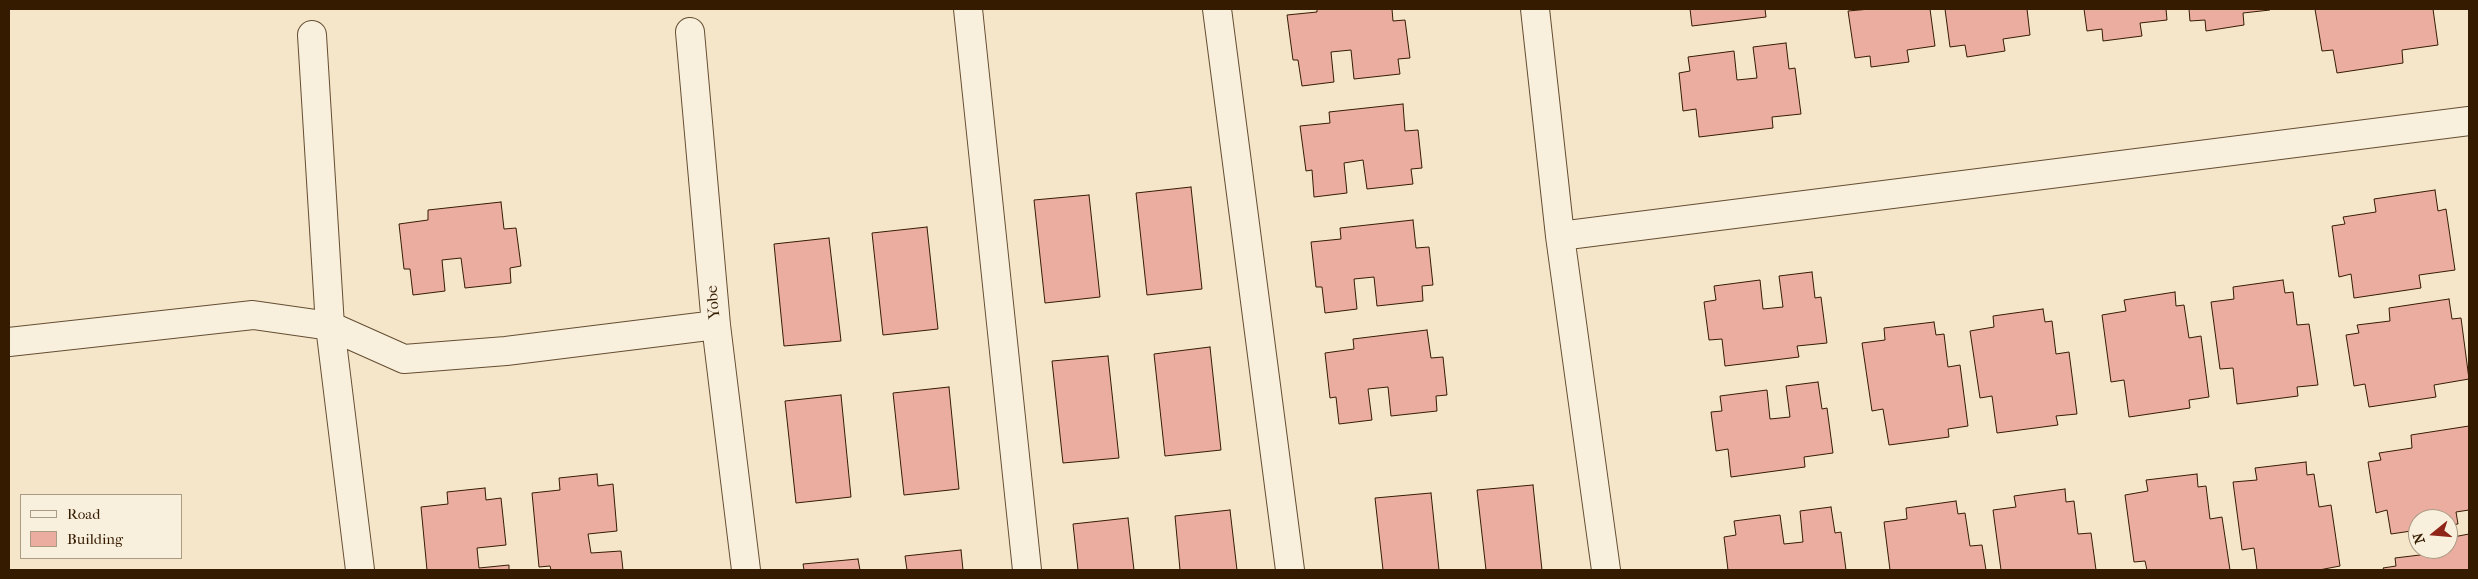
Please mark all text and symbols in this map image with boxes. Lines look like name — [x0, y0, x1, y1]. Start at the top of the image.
street label: Yobe — [703, 284, 725, 320]
legend — [20, 494, 182, 559]
text: Road — [67, 505, 100, 523]
north arrow — [2408, 509, 2458, 559]
text: Building — [67, 530, 123, 548]
text: N — [2409, 531, 2429, 546]

